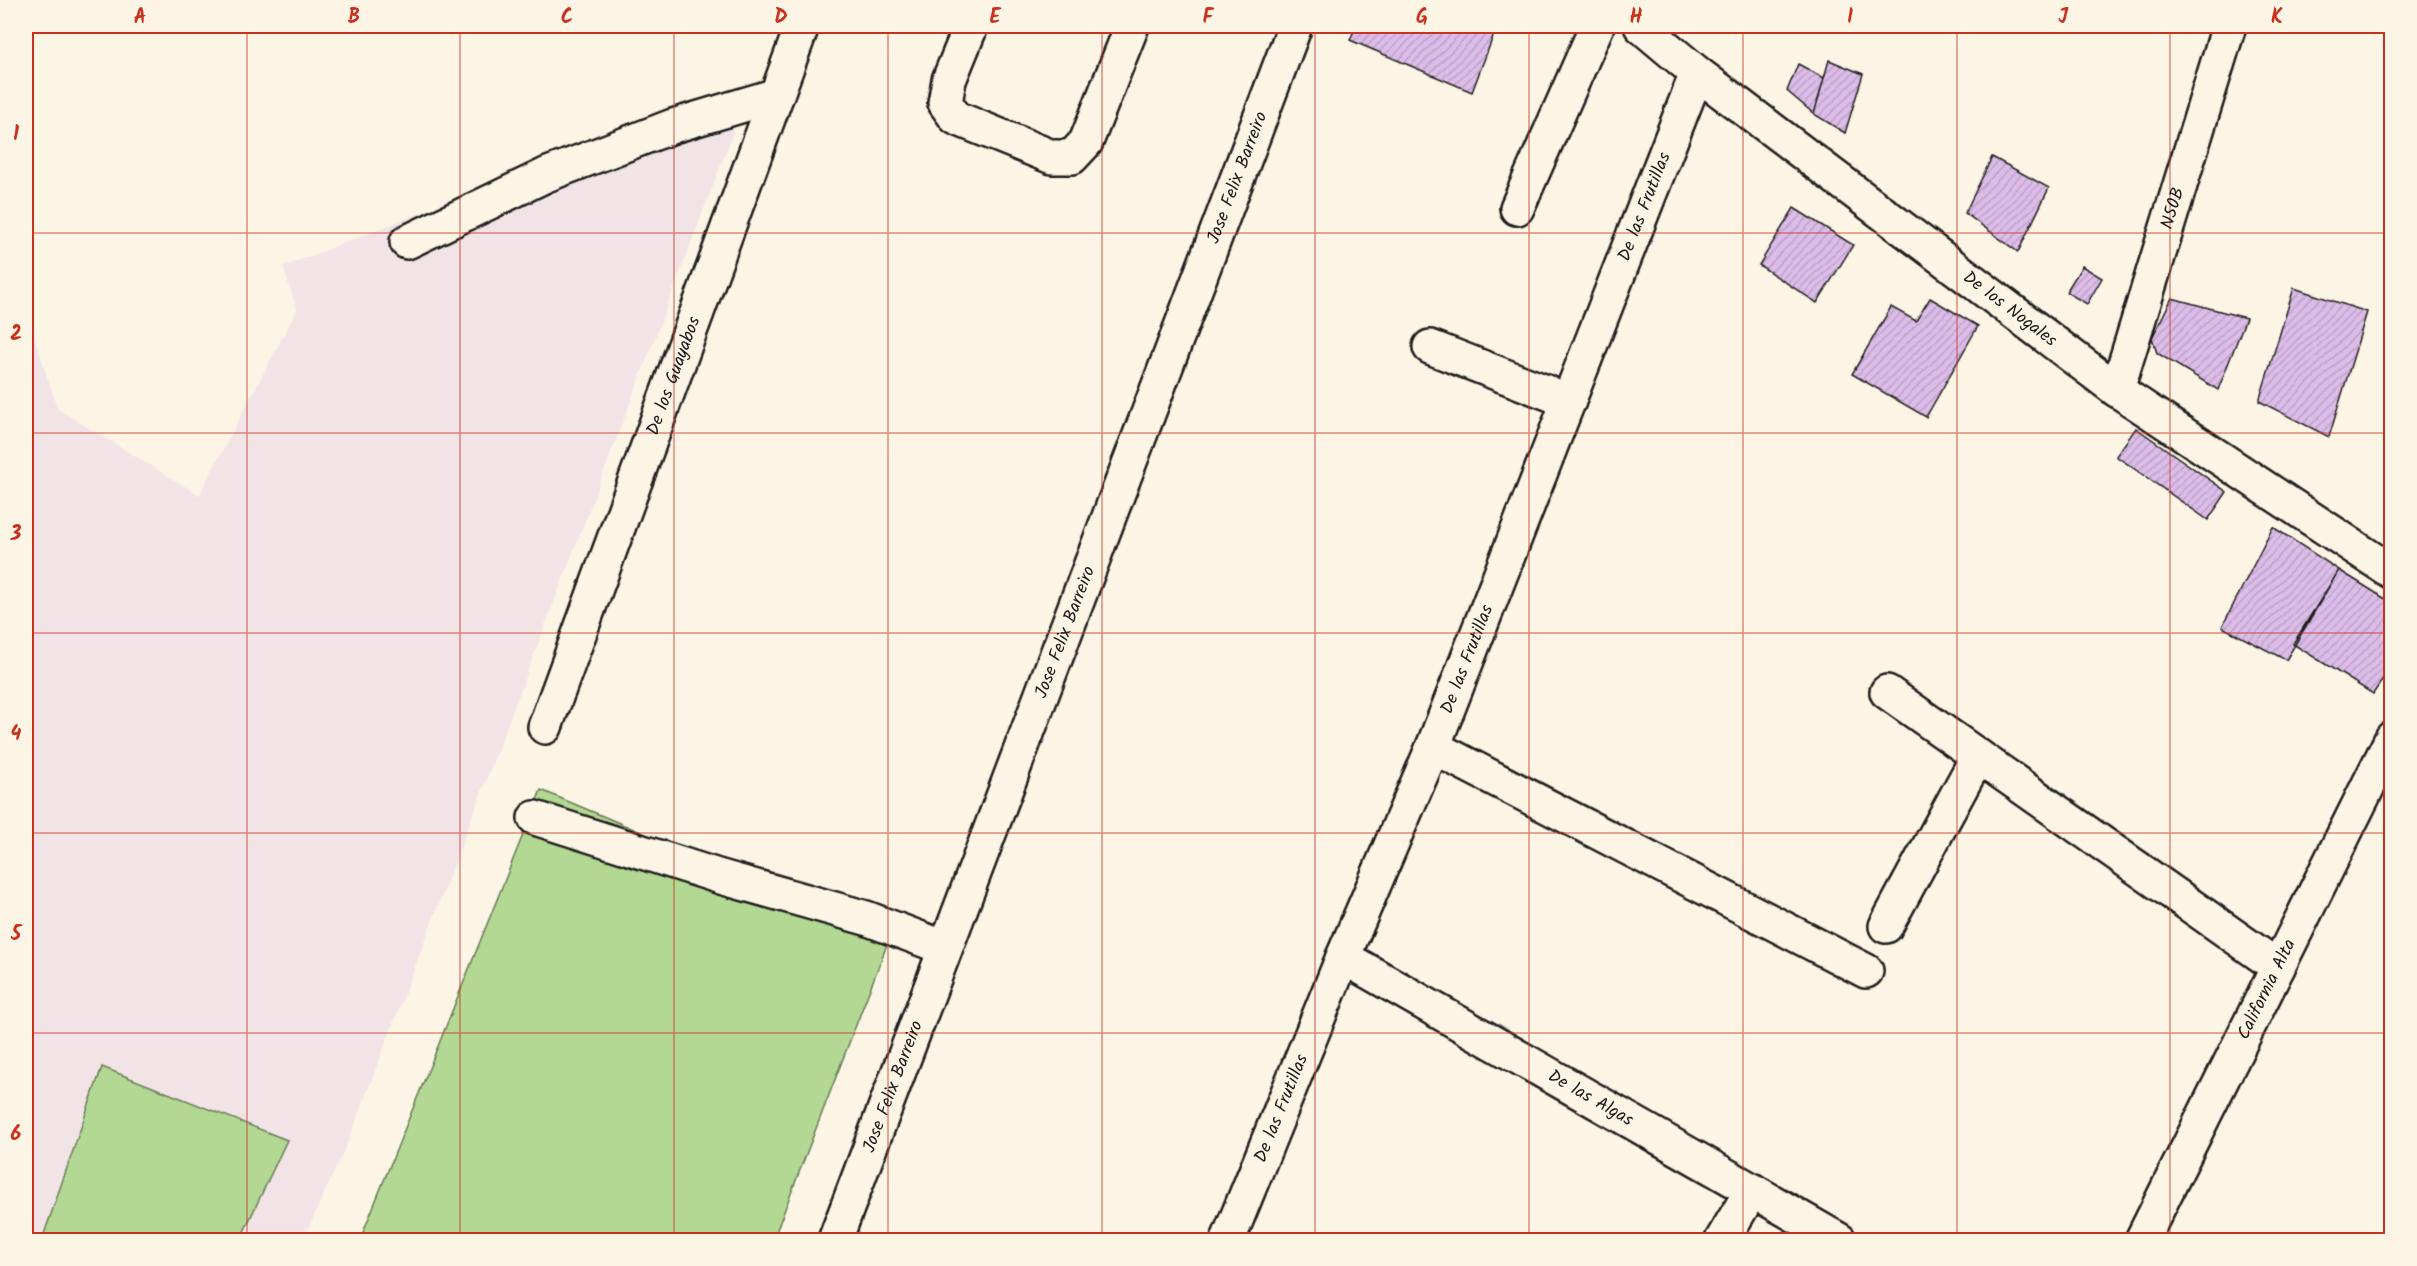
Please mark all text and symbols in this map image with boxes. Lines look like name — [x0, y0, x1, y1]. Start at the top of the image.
text: A — [134, 2, 146, 34]
text: B — [348, 2, 360, 34]
text: C — [561, 2, 573, 34]
text: D — [774, 2, 788, 34]
text: E — [989, 2, 1001, 34]
text: F — [1203, 2, 1215, 34]
text: G — [1416, 2, 1428, 34]
text: H — [1629, 2, 1643, 34]
text: I — [1847, 2, 1853, 34]
text: J — [2058, 2, 2069, 34]
text: K — [2271, 2, 2283, 34]
street label: Jose Felix Barreiro — [1199, 108, 1276, 248]
text: 1 — [13, 119, 19, 151]
street label: De las Frutillas — [1610, 148, 1679, 266]
street label: N50B — [2153, 184, 2193, 233]
street label: De los Nogales — [1956, 264, 2063, 355]
street label: De los Guayabos — [639, 312, 709, 439]
text: 2 — [10, 319, 22, 351]
text: 3 — [10, 519, 22, 551]
street label: Jose Felix Barreiro — [1027, 562, 1104, 702]
street label: De las Frutillas — [1433, 600, 1502, 718]
text: 4 — [11, 719, 22, 751]
text: 5 — [10, 919, 23, 951]
street label: California Alta — [2229, 934, 2304, 1045]
street label: Jose Felix Barreiro — [855, 1016, 931, 1157]
street label: De las Frutillas — [1246, 1049, 1317, 1167]
street label: De las Algas — [1542, 1062, 1639, 1134]
text: 6 — [11, 1119, 22, 1151]

